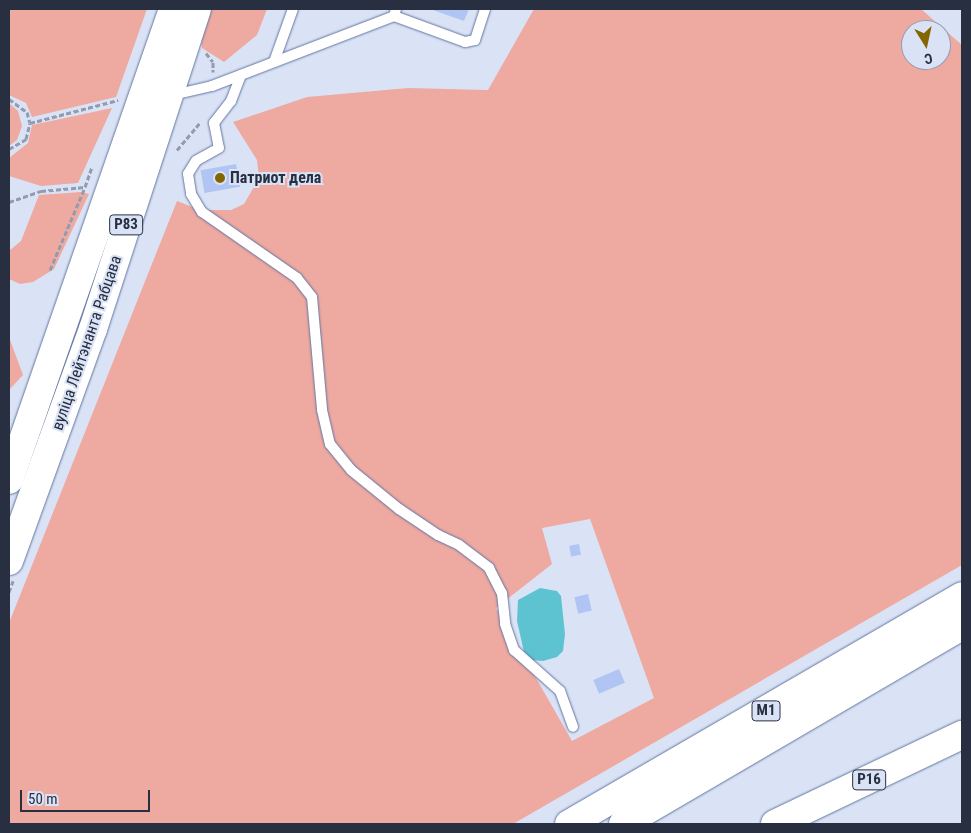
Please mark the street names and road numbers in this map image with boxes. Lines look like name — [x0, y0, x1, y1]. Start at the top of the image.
road number: Р83 — [108, 212, 144, 238]
street label: вуліца Лейтэнанта Рабцава — [48, 253, 126, 433]
road number: М1 — [751, 698, 781, 724]
road number: Р16 — [852, 768, 886, 792]

